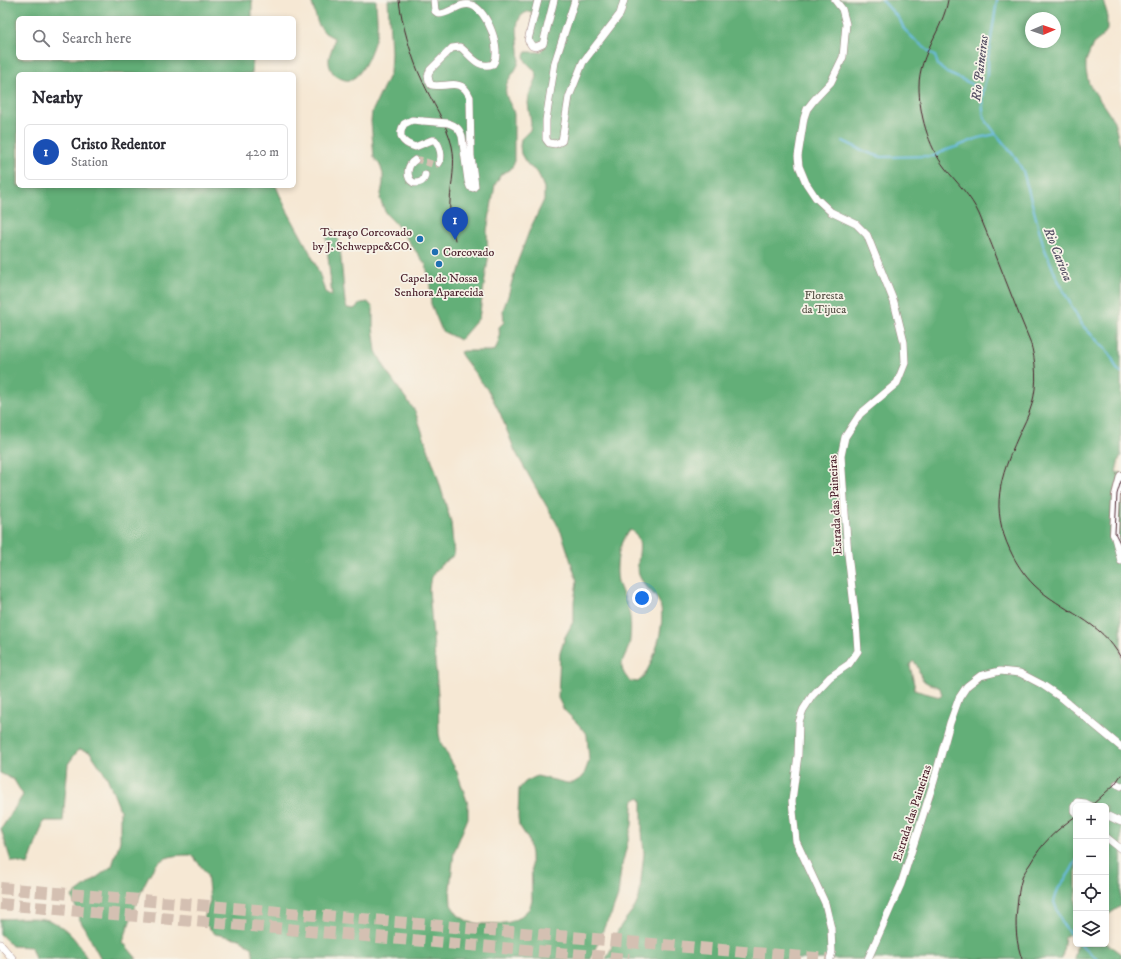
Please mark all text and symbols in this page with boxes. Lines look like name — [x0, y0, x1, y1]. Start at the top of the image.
north arrow — [1025, 12, 1061, 48]
search box — [16, 16, 296, 60]
icon: search — [30, 27, 52, 49]
text: Search here — [62, 29, 131, 48]
water label: Rio Paineiras — [968, 33, 992, 103]
text: Nearby — [32, 87, 82, 109]
text: Cristo Redentor — [71, 135, 166, 154]
text: 1 — [44, 144, 48, 160]
text: 420 m — [246, 144, 279, 160]
text: Station — [71, 154, 108, 170]
pin: 1 — [442, 207, 468, 240]
water label: Rio Carioca — [1040, 224, 1076, 284]
place label: Terraço Corcovado by J. Schweppe&CO. — [312, 225, 412, 254]
marker: Terraço Corcovado by J. Schweppe&CO. — [415, 234, 425, 244]
place label: Corcovado — [443, 245, 495, 260]
marker: Corcovado — [430, 247, 440, 257]
marker: Capela de Nossa Senhora Aparecida — [434, 259, 444, 269]
place label: Capela de Nossa Senhora Aparecida — [394, 271, 485, 300]
park label: Floresta da Tijuca — [802, 288, 847, 317]
street label: Estrada das Paineiras — [825, 455, 846, 555]
your location — [632, 588, 652, 608]
street label: Estrada das Paineiras — [890, 763, 935, 863]
map controls — [1073, 803, 1109, 947]
button: + — [1073, 803, 1109, 839]
button: − — [1073, 839, 1109, 875]
button: locate — [1073, 875, 1109, 911]
button: layers — [1073, 911, 1109, 947]

